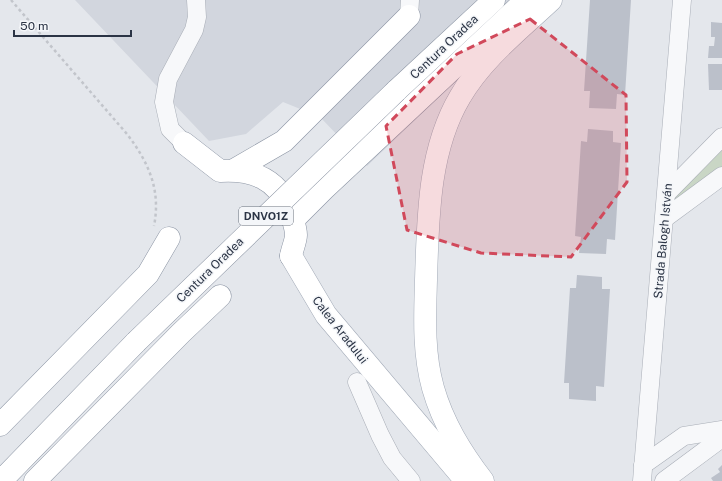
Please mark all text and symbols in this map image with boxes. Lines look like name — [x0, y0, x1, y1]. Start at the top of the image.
scale bar — [14, 12, 131, 38]
street label: Centura Oradea — [407, 12, 481, 82]
text: 50 m — [20, 19, 48, 33]
street label: Strada Balogh István — [651, 183, 675, 299]
road number: DNVO1Z — [239, 207, 293, 225]
street label: Centura Oradea — [174, 234, 246, 306]
street label: Calea Aradului — [309, 293, 371, 367]

